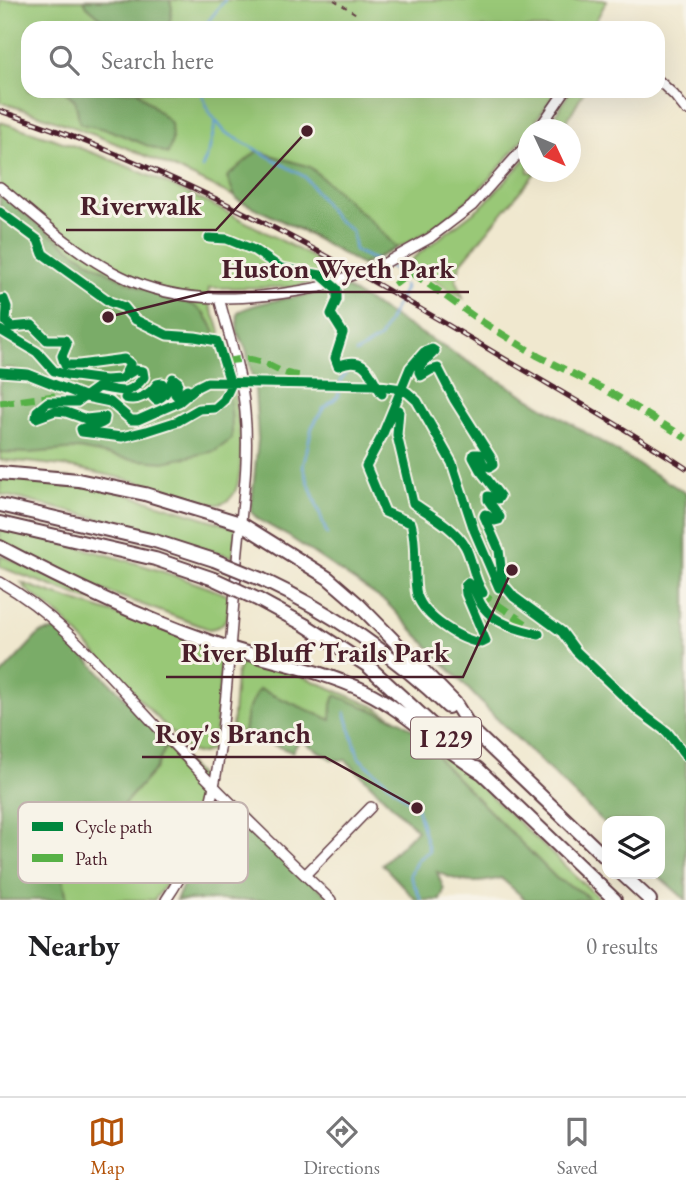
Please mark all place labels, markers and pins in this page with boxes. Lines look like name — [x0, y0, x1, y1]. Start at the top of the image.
callout: Riverwalk — [66, 181, 216, 230]
callout: Huston Wyeth Park — [208, 243, 469, 292]
callout: River Bluff Trails Park — [166, 628, 463, 677]
callout: Roy's Branch — [142, 708, 325, 757]

